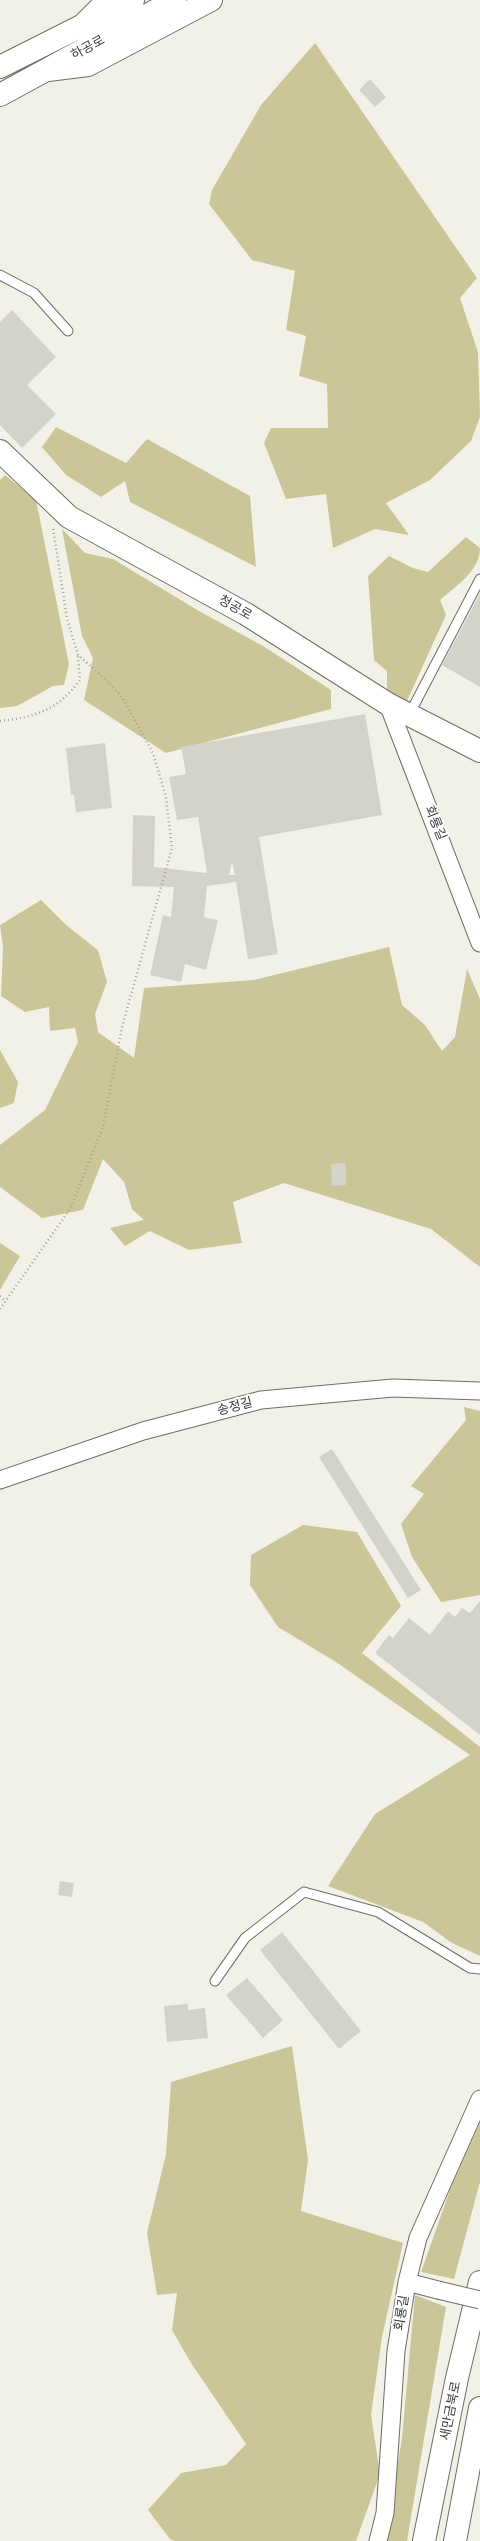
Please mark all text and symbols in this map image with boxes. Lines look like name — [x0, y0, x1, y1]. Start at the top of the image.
street label: 하공로 — [69, 32, 107, 64]
street label: 청공로 — [216, 592, 254, 624]
street label: 회룡길 — [421, 803, 449, 843]
street label: 송정길 — [216, 1395, 254, 1419]
street label: 회룡길 — [391, 2294, 413, 2332]
street label: 새만금북로 — [438, 2380, 464, 2442]

